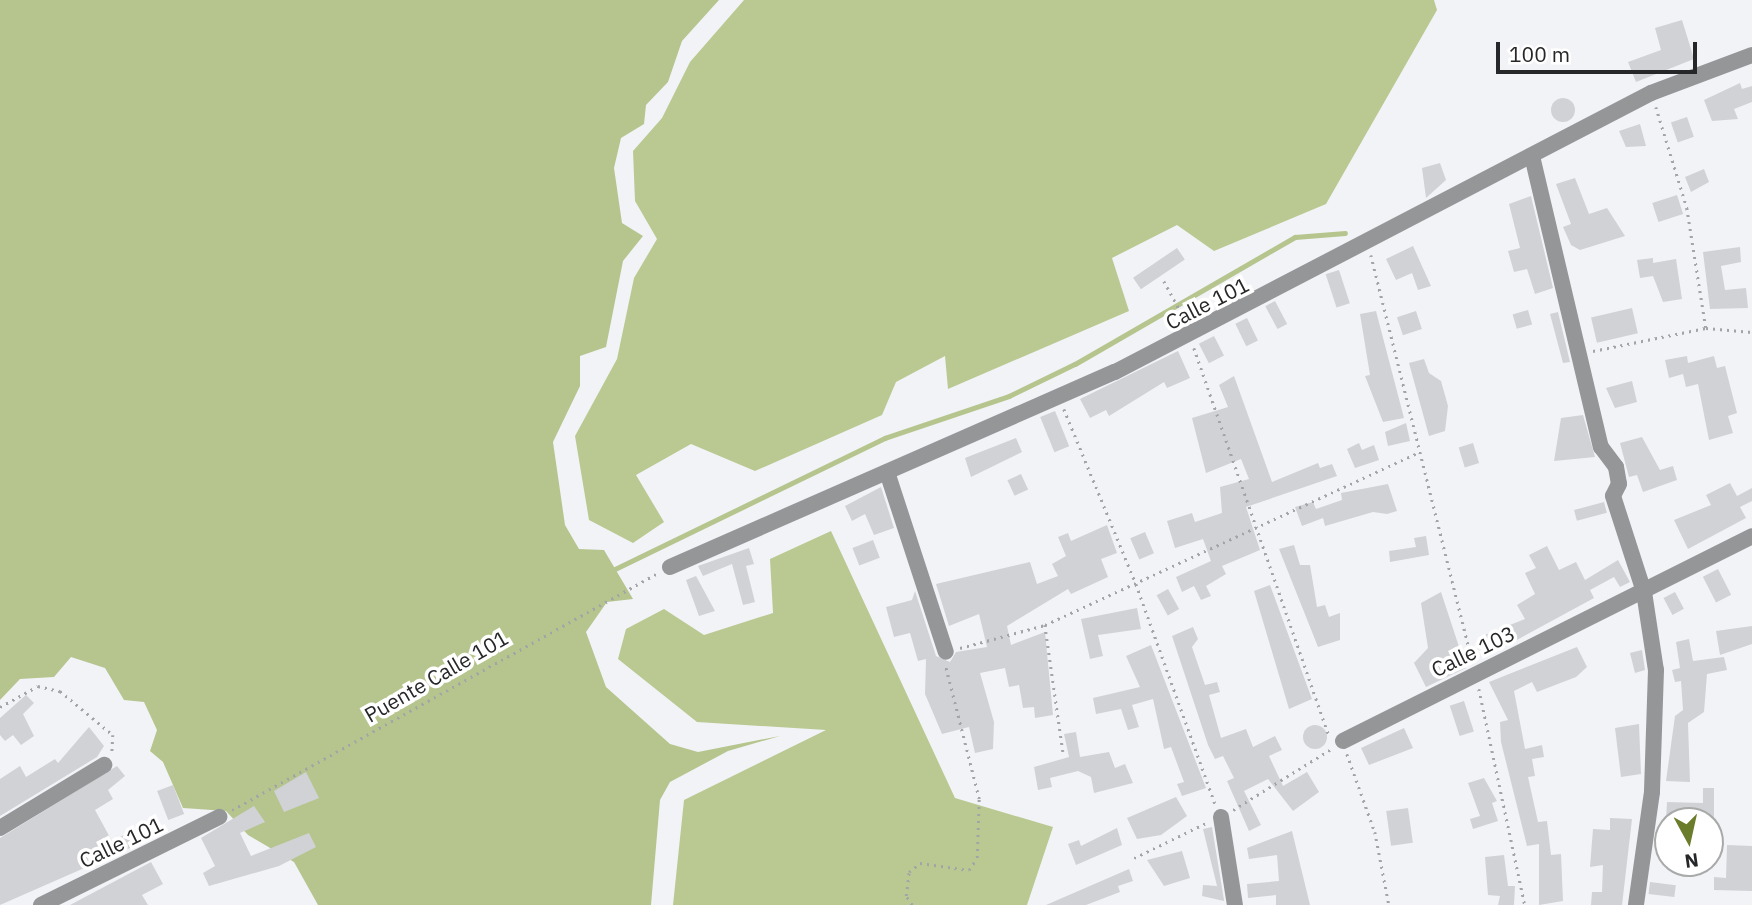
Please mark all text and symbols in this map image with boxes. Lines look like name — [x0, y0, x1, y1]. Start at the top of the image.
scale bar — [1500, 28, 1701, 72]
text: 100 m — [1509, 40, 1570, 68]
street label: Calle 101 — [1161, 271, 1253, 335]
street label: Calle 103 — [1427, 620, 1519, 682]
street label: Puente Calle 101 — [360, 625, 512, 727]
north arrow — [1654, 807, 1724, 877]
street label: Calle 101 — [75, 811, 167, 873]
text: N — [1683, 848, 1700, 874]

